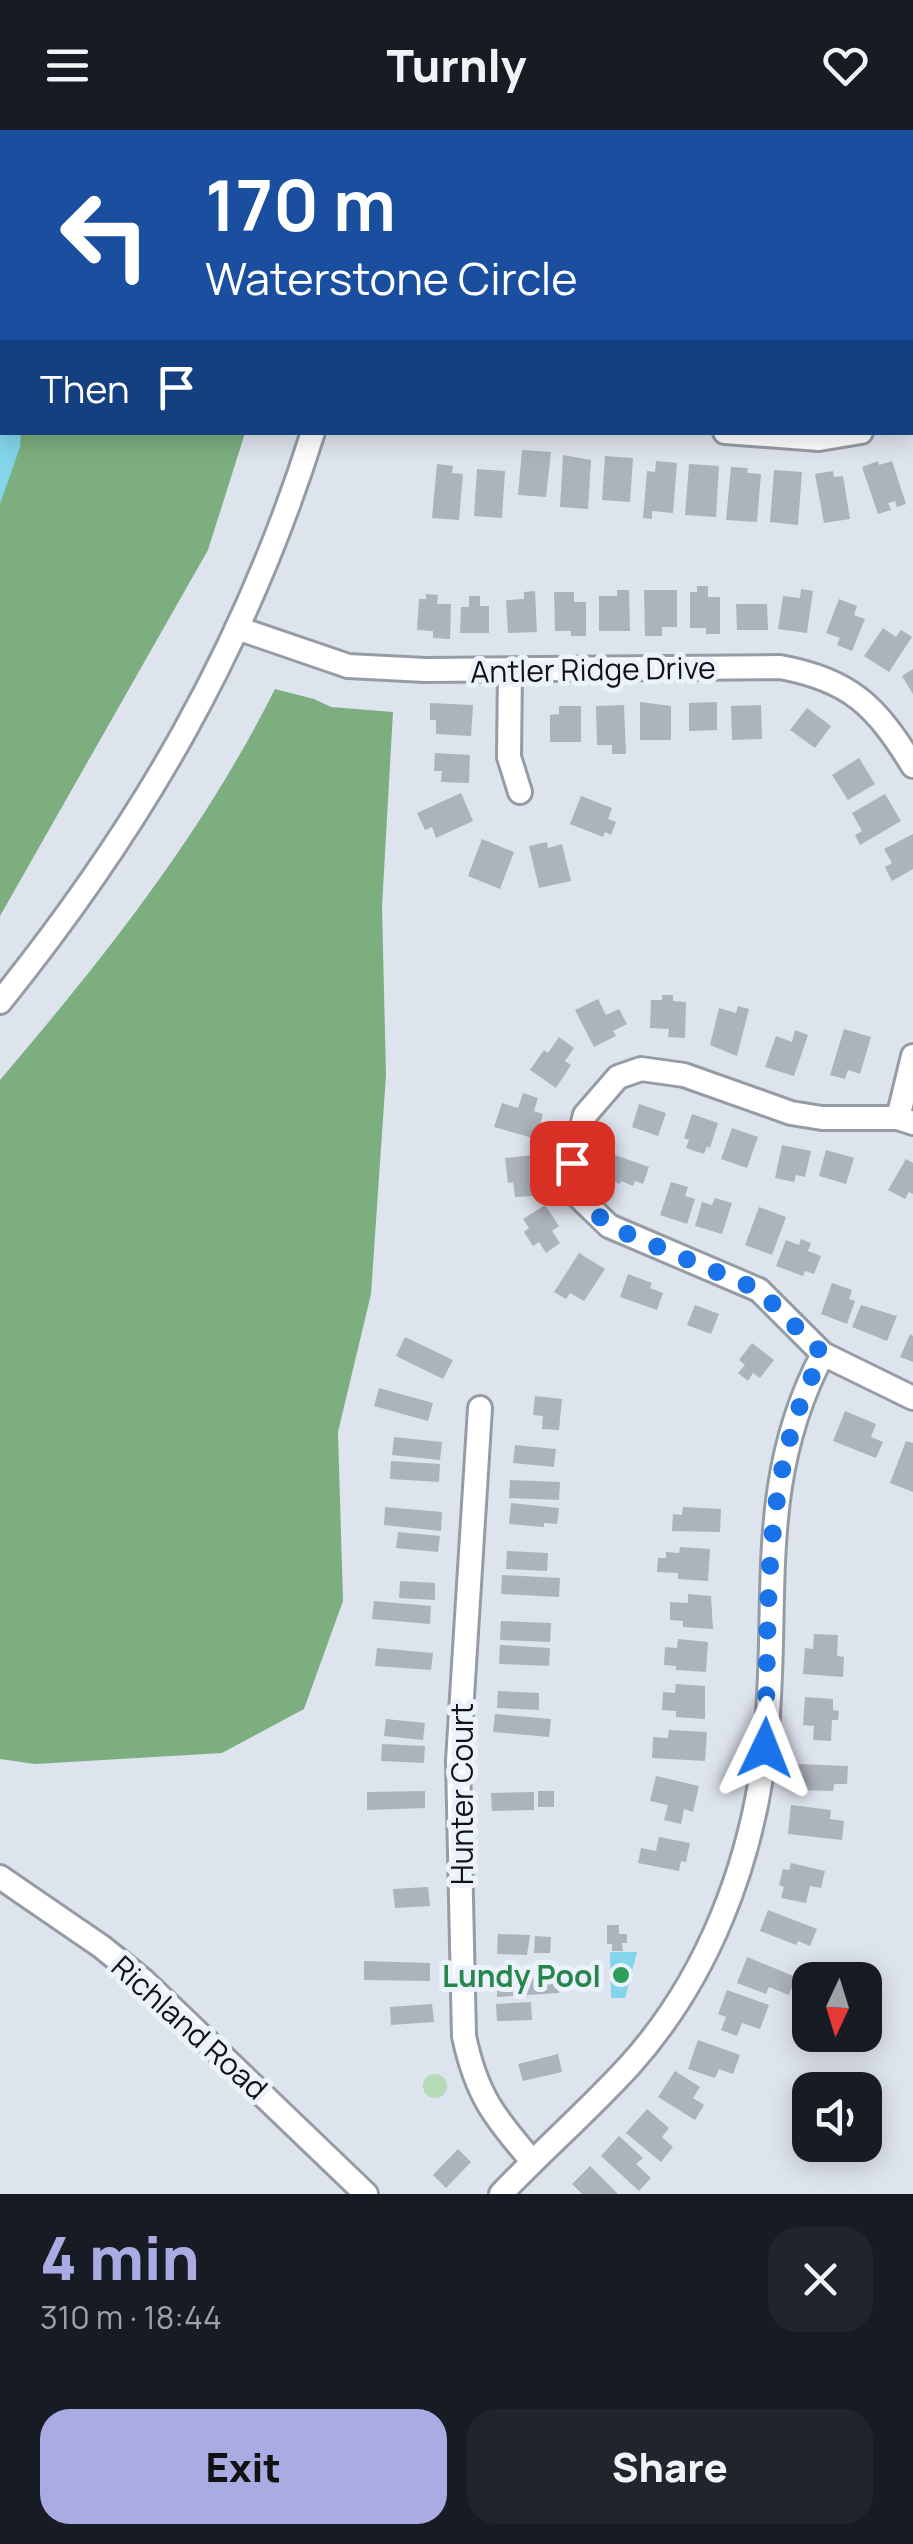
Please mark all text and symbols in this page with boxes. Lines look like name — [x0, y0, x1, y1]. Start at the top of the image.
text: Turnly — [387, 34, 526, 96]
icon: menu — [40, 38, 95, 93]
icon: heart — [818, 38, 873, 93]
text: 170 m — [205, 156, 396, 252]
icon: left — [40, 170, 170, 300]
text: Waterstone Circle — [205, 247, 578, 309]
icon: arrive — [149, 360, 204, 415]
text: Then — [40, 362, 129, 414]
street label: Antler Ridge Drive — [470, 646, 716, 692]
pin — [530, 1121, 615, 1206]
icon: arrive — [545, 1136, 600, 1191]
position arrow — [713, 1696, 817, 1800]
street label: Hunter Court — [441, 1703, 482, 1885]
street label: Richland Road — [103, 1946, 277, 2108]
place label: Lundy Pool — [442, 1955, 601, 1996]
north arrow — [792, 1962, 882, 2052]
map controls — [792, 1962, 882, 2162]
marker: Lundy Pool — [610, 1964, 632, 1986]
button: sound — [792, 2072, 882, 2162]
text: 4 min — [40, 2216, 200, 2298]
button: close — [768, 2227, 873, 2332]
text: 310 m · 18:44 — [40, 2295, 222, 2339]
button: Exit — [40, 2409, 447, 2524]
button: Share — [467, 2409, 873, 2524]

